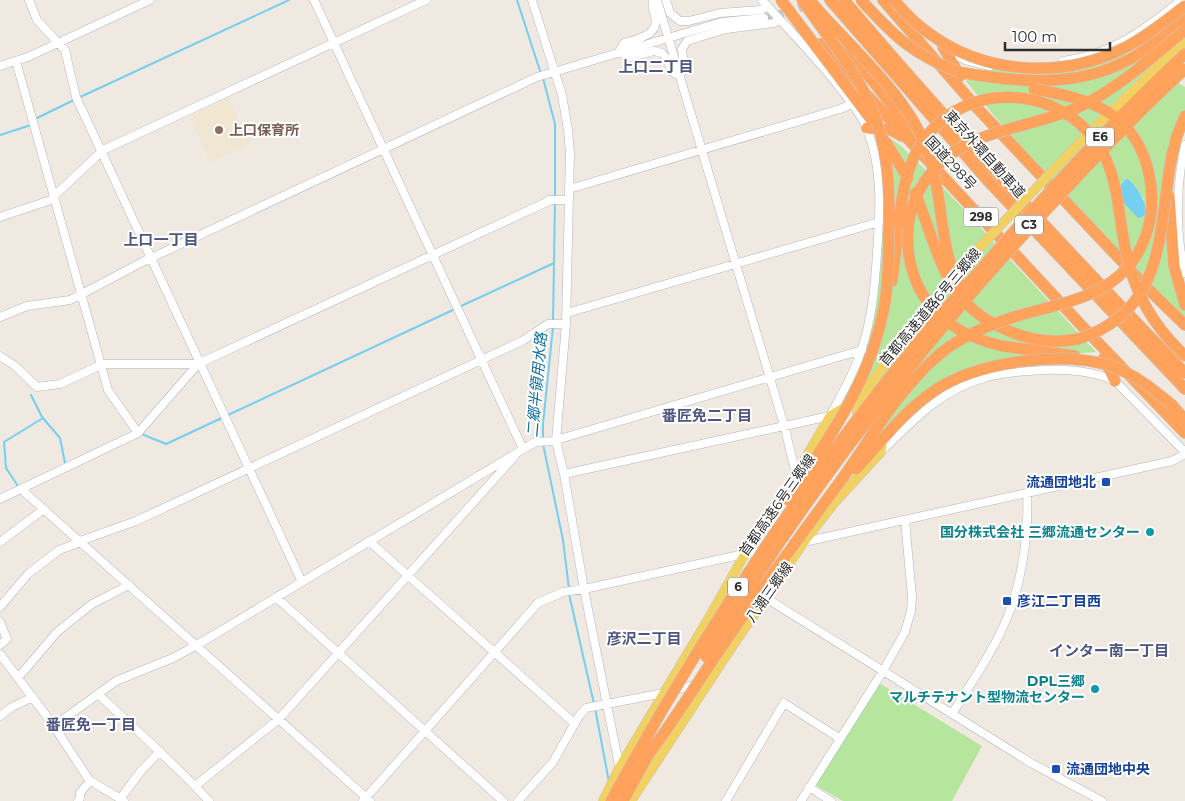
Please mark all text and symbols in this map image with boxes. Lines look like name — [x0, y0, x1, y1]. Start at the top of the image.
scale bar — [1005, 20, 1110, 52]
text: 100 m — [1012, 27, 1057, 46]
district label: 上口二丁目 — [618, 57, 694, 76]
street label: 東京外環自動車道 — [941, 106, 1029, 202]
place label: 上口保育所 — [229, 121, 299, 139]
marker: 上口保育所 — [213, 124, 225, 136]
road number: E6 — [1086, 128, 1114, 146]
street label: 国道298号 — [921, 132, 981, 194]
road number: 298 — [964, 208, 998, 226]
road number: C3 — [1015, 216, 1043, 234]
district label: 上口一丁目 — [123, 230, 199, 249]
street label: 首都高速道路6号三郷線 — [875, 244, 985, 370]
water label: 二郷半領用水路 — [522, 330, 551, 438]
district label: 番匠免二丁目 — [662, 406, 752, 425]
street label: 首都高速6号三郷線 — [735, 450, 819, 560]
place label: 流通団地北 — [1026, 473, 1096, 491]
marker: 流通団地北 — [1100, 476, 1112, 488]
place label: 国分株式会社 三郷流通センター — [940, 523, 1140, 541]
marker: 国分株式会社 三郷流通センター — [1144, 526, 1156, 538]
street label: 八潮三郷線 — [742, 558, 796, 626]
road number: 6 — [728, 578, 748, 596]
place label: 彦江二丁目西 — [1017, 592, 1101, 610]
marker: 彦江二丁目西 — [1001, 595, 1013, 607]
district label: 彦沢二丁目 — [606, 629, 682, 648]
district label: インター南一丁目 — [1049, 641, 1169, 660]
place label: DPL三郷 マルチテナント型物流センター — [889, 672, 1085, 706]
marker: DPL三郷 マルチテナント型物流センター — [1089, 683, 1101, 695]
district label: 番匠免一丁目 — [46, 715, 136, 734]
place label: 流通団地中央 — [1066, 760, 1150, 778]
marker: 流通団地中央 — [1050, 763, 1062, 775]

